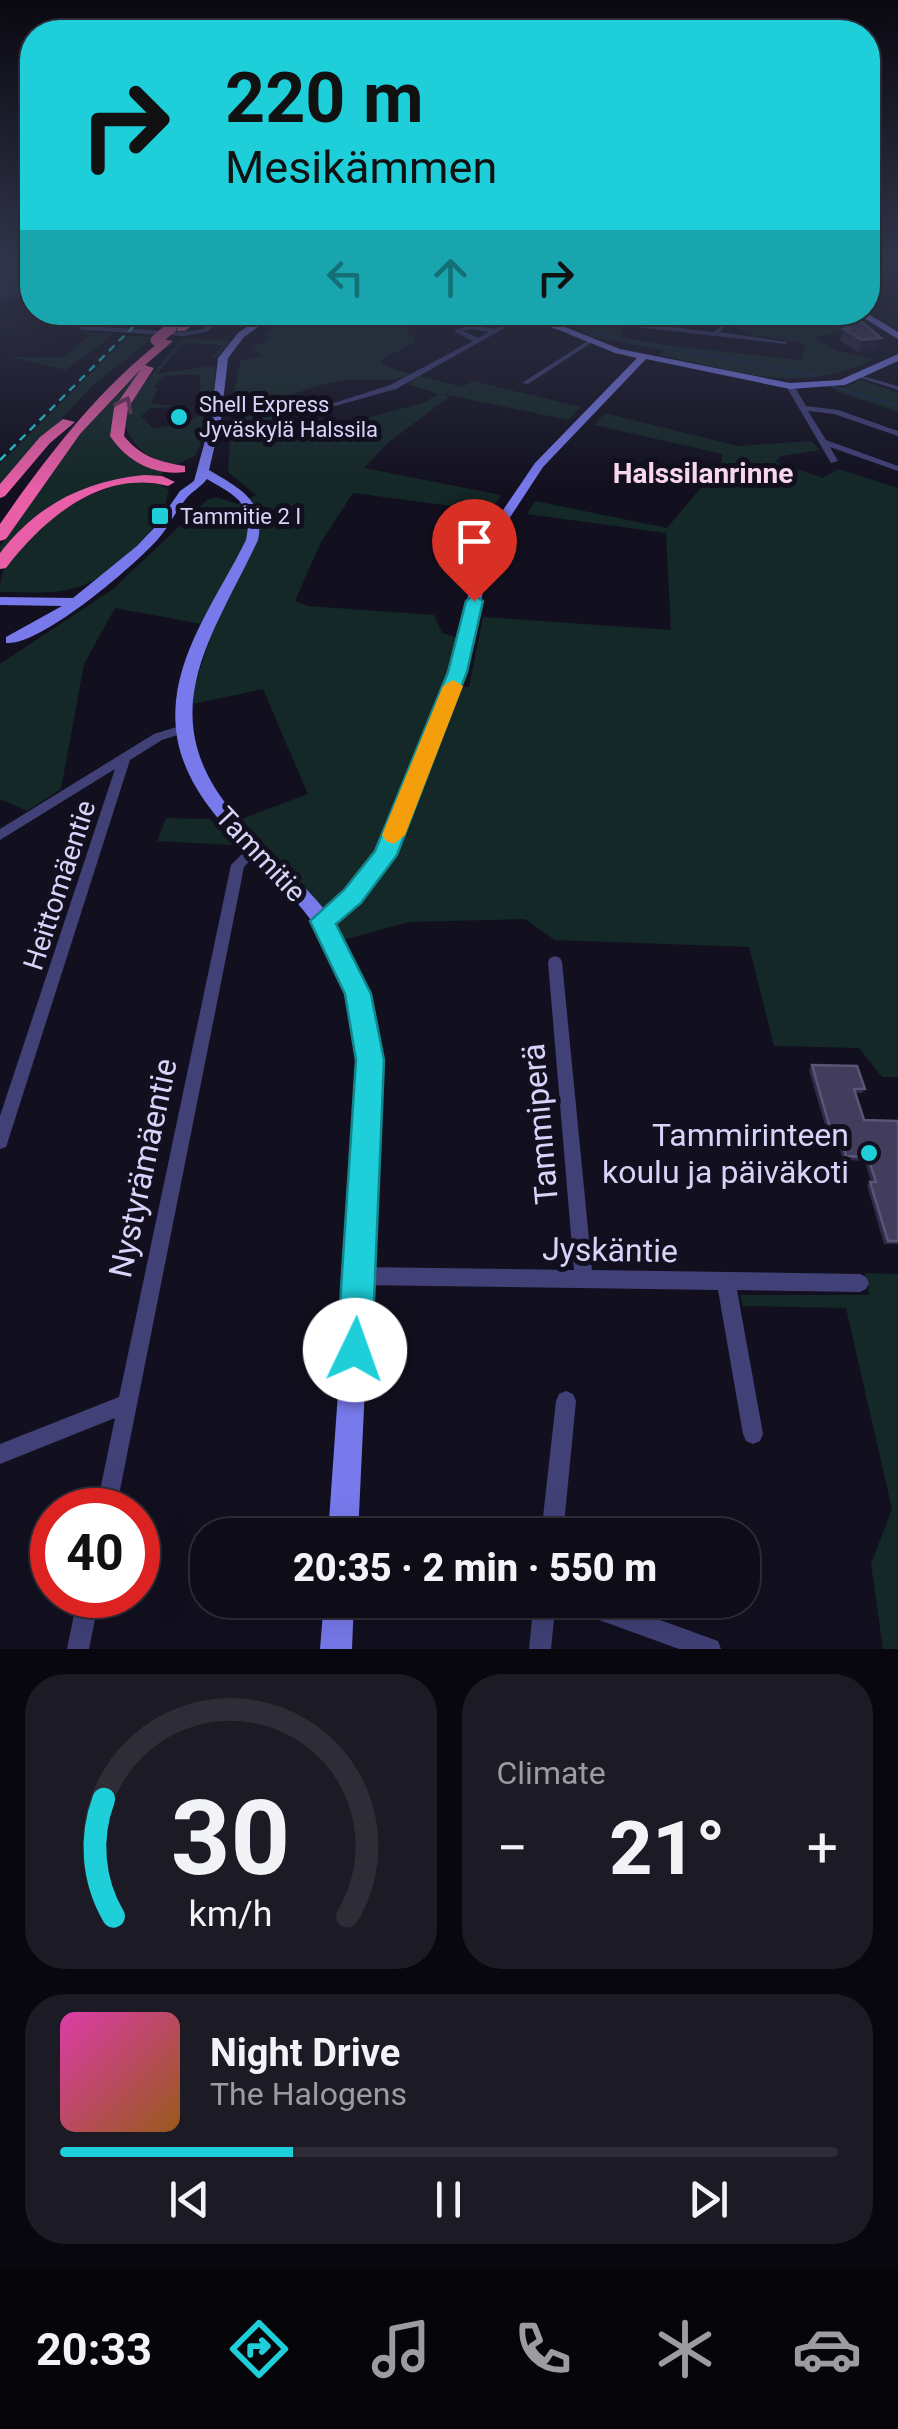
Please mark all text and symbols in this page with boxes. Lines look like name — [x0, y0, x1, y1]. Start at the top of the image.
text: 220 m — [225, 57, 424, 139]
icon: right — [60, 60, 190, 190]
text: Mesikämmen — [225, 141, 497, 194]
icon: left — [318, 250, 373, 305]
icon: ahead — [423, 250, 478, 305]
icon: right — [528, 250, 583, 305]
place label: Shell Express Jyväskylä Halssila — [199, 392, 378, 442]
one-way arrow — [113, 397, 132, 415]
marker: Shell Express Jyväskylä Halssila — [168, 406, 190, 428]
district label: Halssilanrinne — [613, 457, 793, 490]
pin — [432, 499, 517, 602]
place label: Tammitie 2 I — [180, 504, 301, 529]
marker: Tammitie 2 I — [149, 505, 171, 527]
icon: arrive — [447, 514, 502, 569]
street label: Heittomäentie — [17, 796, 102, 974]
street label: Tammitie — [209, 800, 313, 908]
street label: Tammiperä — [514, 1042, 566, 1206]
street label: Nystyrämäentie — [101, 1055, 185, 1281]
place label: Tammirinteen koulu ja päiväkoti — [602, 1116, 849, 1191]
marker: Tammirinteen koulu ja päiväkoti — [858, 1142, 880, 1164]
street label: Jyskäntie — [542, 1230, 678, 1270]
position arrow — [303, 1298, 407, 1402]
speed limit sign: 40 — [30, 1488, 160, 1618]
text: 20:35 · 2 min · 550 m — [293, 1546, 657, 1590]
text: Climate — [497, 1754, 606, 1792]
text: 30 — [171, 1778, 290, 1899]
text: 21° — [609, 1804, 725, 1892]
text: − — [497, 1816, 528, 1880]
text: + — [807, 1816, 838, 1880]
text: km/h — [189, 1893, 273, 1935]
text: Night Drive — [210, 2031, 400, 2075]
text: The Halogens — [210, 2075, 407, 2113]
icon: previous — [162, 2172, 217, 2227]
icon: pause — [421, 2172, 476, 2227]
icon: next — [681, 2172, 736, 2227]
icon: directions — [224, 2314, 294, 2384]
icon: music — [366, 2314, 436, 2384]
icon: phone — [508, 2314, 578, 2384]
icon: climate — [650, 2314, 720, 2384]
icon: car — [792, 2314, 862, 2384]
text: 20:33 — [36, 2323, 152, 2376]

